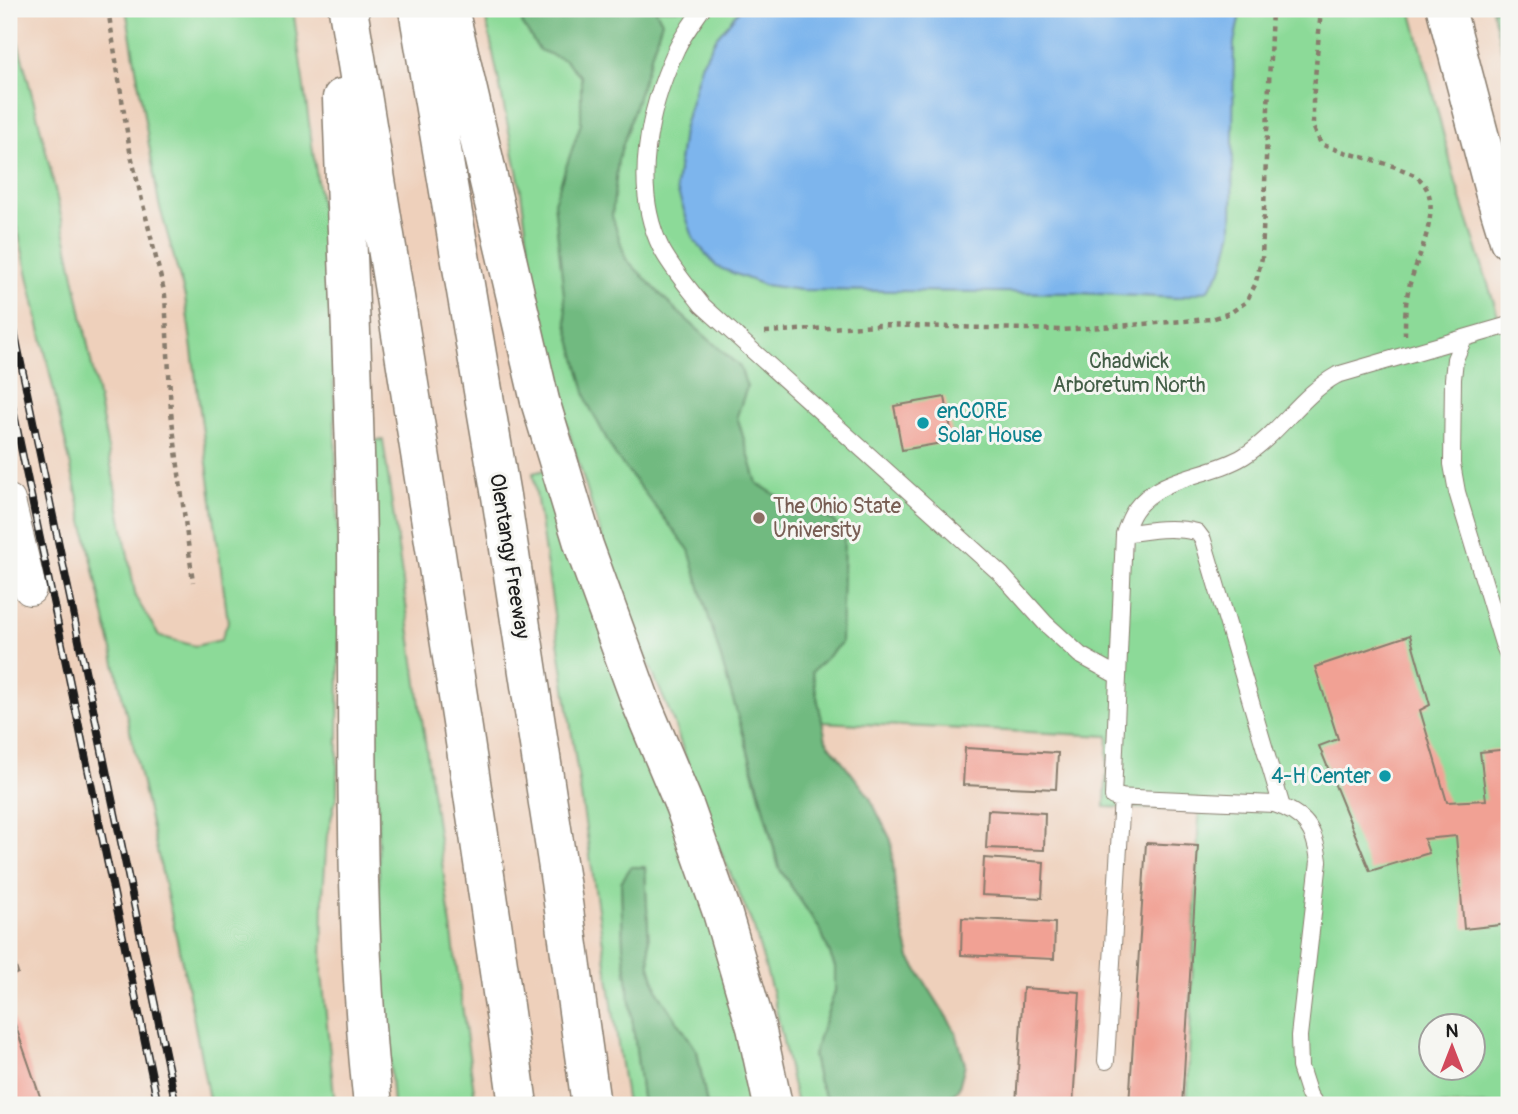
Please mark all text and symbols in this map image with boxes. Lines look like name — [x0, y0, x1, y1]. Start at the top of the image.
park label: Chadwick Arboretum North — [1052, 348, 1206, 399]
place label: enCORE Solar House — [937, 398, 1043, 449]
marker: enCORE Solar House — [915, 415, 931, 431]
street label: Olentangy Freeway — [483, 472, 536, 641]
place label: The Ohio State University — [773, 493, 902, 544]
marker: The Ohio State University — [751, 510, 767, 526]
place label: 4-H Center — [1271, 763, 1371, 790]
marker: 4-H Center — [1377, 768, 1393, 784]
north arrow — [1416, 1012, 1486, 1082]
text: N — [1446, 1019, 1459, 1043]

